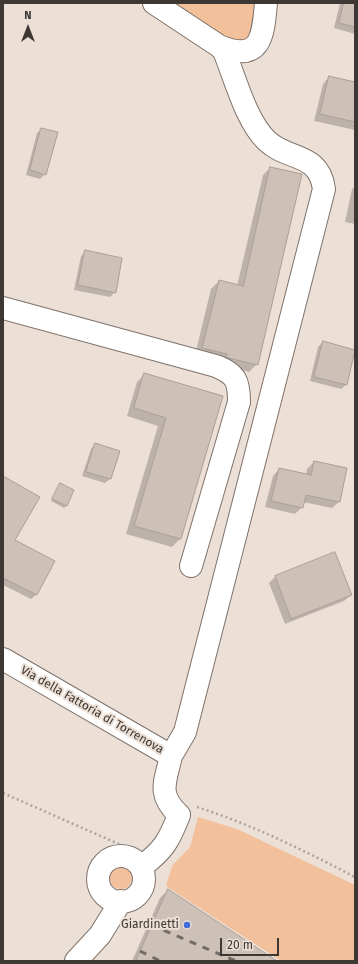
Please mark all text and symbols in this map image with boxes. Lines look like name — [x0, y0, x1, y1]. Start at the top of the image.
north arrow — [8, 8, 48, 48]
text: N — [24, 9, 32, 22]
street label: Via della Fattoria di Torrenova — [18, 663, 166, 757]
place label: Giardinetti — [121, 918, 179, 932]
marker: Giardinetti — [182, 920, 192, 930]
scale bar — [222, 930, 281, 956]
text: 20 m — [227, 938, 253, 952]

